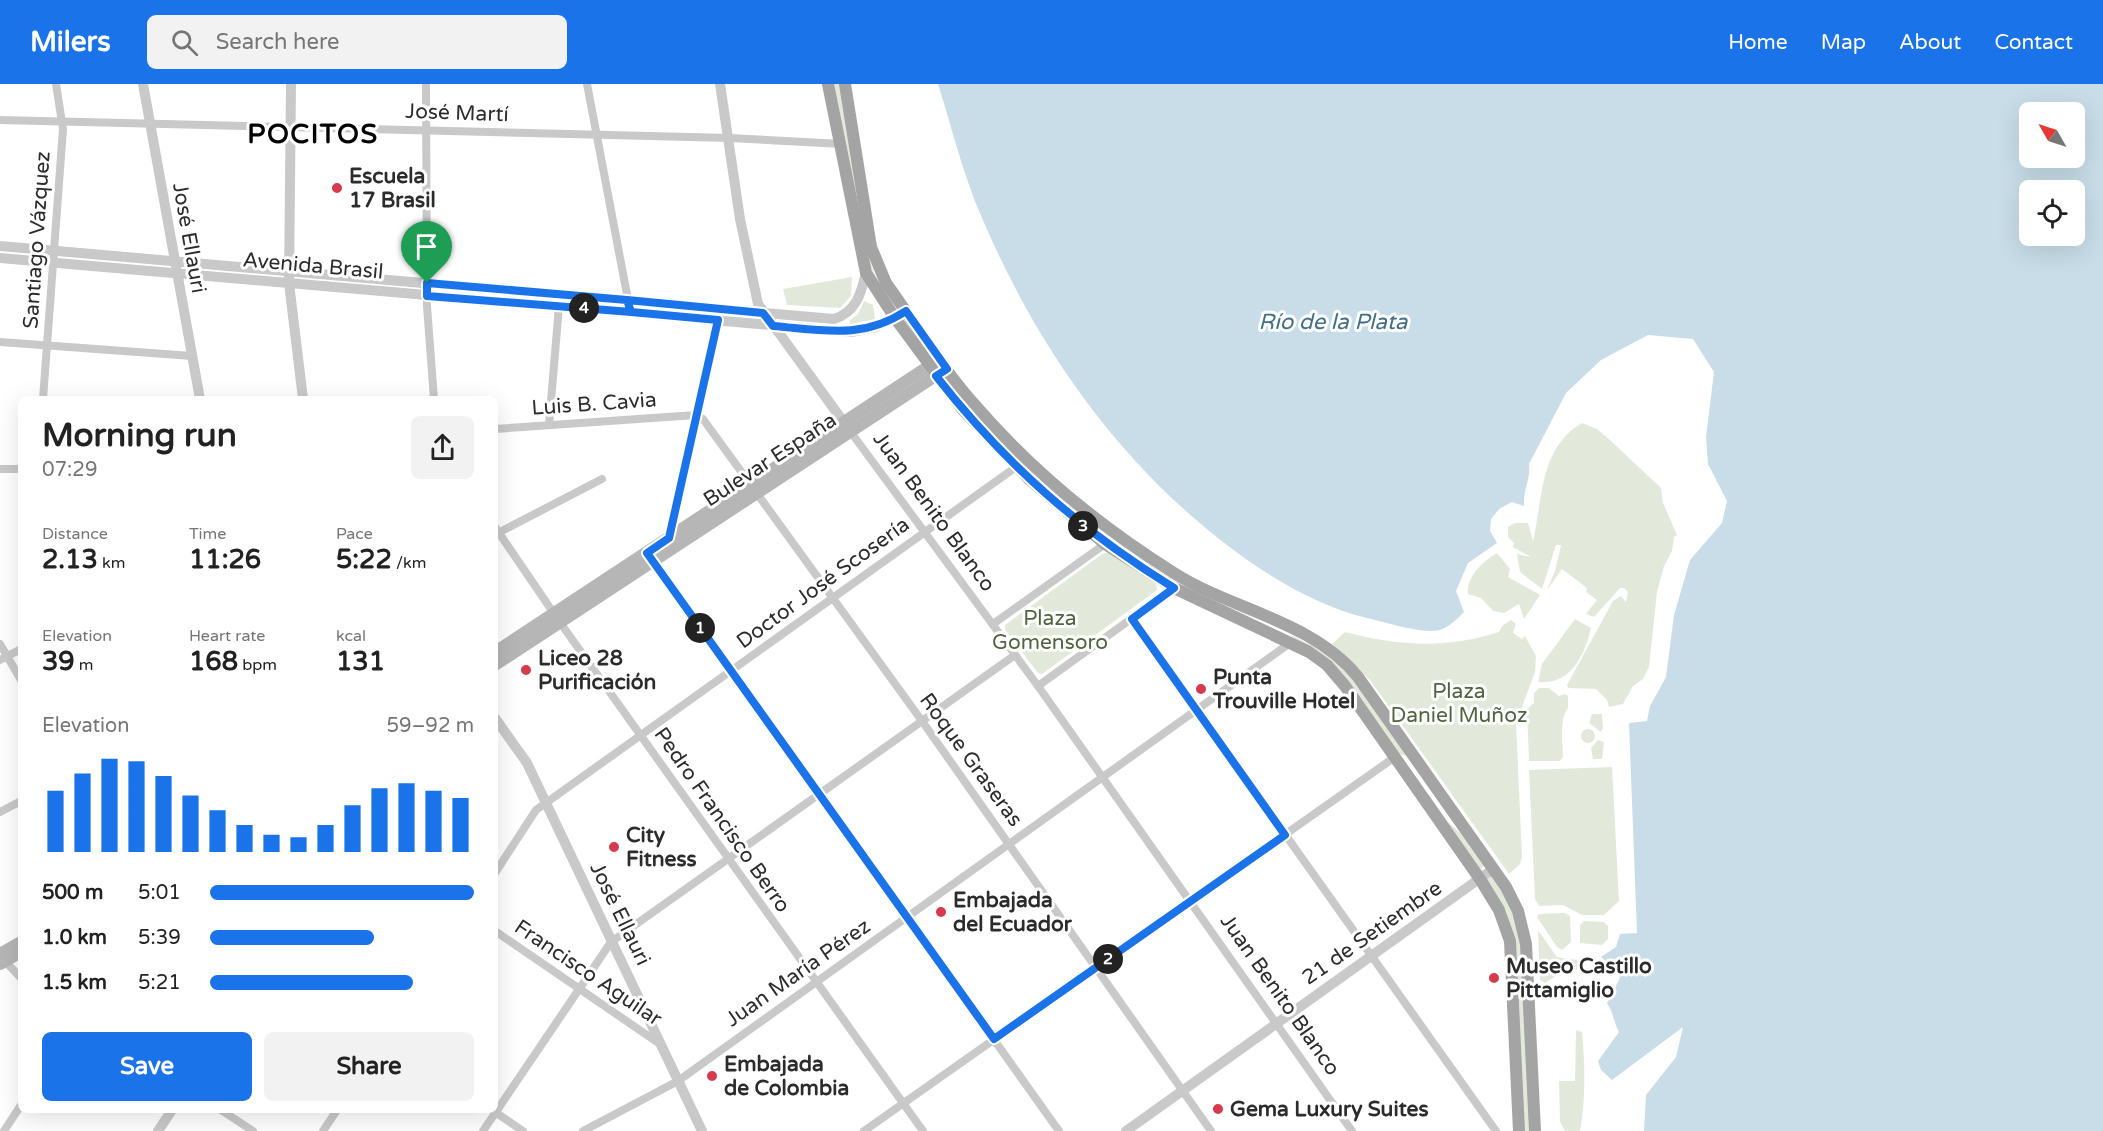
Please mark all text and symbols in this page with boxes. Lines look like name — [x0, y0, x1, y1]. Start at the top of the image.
search box — [147, 15, 567, 69]
text: Milers — [30, 25, 111, 59]
icon: search — [168, 26, 201, 59]
text: Search here — [216, 29, 339, 55]
text: Home — [1728, 30, 1788, 55]
text: Map — [1821, 30, 1866, 55]
text: About — [1899, 30, 1961, 55]
text: Contact — [1994, 30, 2073, 55]
street label: José Martí — [405, 99, 509, 127]
north arrow — [2019, 102, 2085, 168]
map controls — [2019, 102, 2085, 246]
district label: POCITOS — [247, 118, 379, 151]
street label: Santiago Vázquez — [18, 150, 56, 330]
place label: Escuela 17 Brasil — [349, 164, 436, 213]
button: locate — [2019, 180, 2085, 246]
street label: José Ellauri — [167, 181, 211, 295]
marker: Escuela 17 Brasil — [330, 181, 344, 195]
pin — [401, 221, 452, 283]
icon: arrive — [410, 230, 443, 263]
street label: Avenida Brasil — [242, 247, 384, 285]
pin: 4 — [569, 293, 599, 323]
text: 4 — [579, 298, 589, 318]
water label: Río de la Plata — [1259, 309, 1408, 335]
street label: Luis B. Cavia — [531, 387, 657, 421]
street label: Bulevar España — [699, 408, 841, 512]
text: Morning run — [42, 416, 237, 455]
button: share — [411, 416, 474, 479]
street label: Juan Benito Blanco — [868, 427, 1000, 597]
text: 07:29 — [42, 458, 97, 482]
pin: 3 — [1068, 511, 1098, 541]
street label: Doctor José Scosería — [732, 512, 914, 654]
text: 3 — [1078, 516, 1088, 536]
text: Distance — [42, 524, 108, 544]
text: Time — [189, 524, 226, 544]
text: Pace — [336, 524, 373, 544]
text: 2.13 — [42, 544, 98, 575]
text: 11:26 — [189, 544, 261, 575]
text: 5:22 — [336, 544, 392, 575]
text: km — [98, 553, 125, 573]
text: /km — [392, 553, 426, 573]
park label: Plaza Gomensoro — [992, 606, 1108, 655]
pin: 1 — [685, 613, 715, 643]
text: 1 — [695, 618, 705, 638]
text: Elevation — [42, 626, 112, 646]
text: Heart rate — [189, 626, 265, 646]
text: kcal — [336, 626, 366, 646]
text: 39 — [42, 646, 75, 677]
text: 168 — [189, 646, 238, 677]
text: 131 — [336, 646, 385, 677]
place label: Liceo 28 Purificación — [538, 646, 656, 695]
text: m — [75, 655, 94, 675]
text: bpm — [238, 655, 277, 675]
marker: Liceo 28 Purificación — [519, 663, 533, 677]
place label: Punta Trouville Hotel — [1212, 665, 1355, 714]
park label: Plaza Daniel Muñoz — [1391, 679, 1527, 728]
marker: Punta Trouville Hotel — [1194, 682, 1208, 696]
street label: Roque Graseras — [914, 688, 1028, 832]
text: Elevation — [42, 714, 129, 738]
text: 59–92 m — [387, 714, 474, 738]
street label: Pedro Francisco Berro — [649, 723, 795, 917]
place label: City Fitness — [626, 823, 697, 872]
marker: City Fitness — [607, 840, 621, 854]
street label: José Ellauri — [584, 858, 656, 970]
street label: 21 de Setiembre — [1297, 876, 1447, 990]
text: 500 m — [42, 881, 103, 905]
text: 5:01 — [138, 881, 181, 905]
place label: Embajada del Ecuador — [953, 888, 1073, 937]
marker: Embajada del Ecuador — [934, 905, 948, 919]
street label: Juan Benito Blanco — [1215, 910, 1345, 1080]
street label: Francisco Aguilar — [510, 914, 666, 1032]
street label: Juan María Pérez — [721, 914, 875, 1032]
text: 1.0 km — [42, 926, 107, 950]
text: 5:39 — [138, 926, 181, 950]
pin: 2 — [1093, 944, 1123, 974]
text: 2 — [1103, 949, 1113, 969]
place label: Museo Castillo Pittamiglio — [1506, 954, 1652, 1003]
text: 1.5 km — [42, 971, 107, 995]
text: 5:21 — [138, 971, 181, 995]
marker: Museo Castillo Pittamiglio — [1487, 971, 1501, 985]
button: Save — [42, 1032, 252, 1101]
button: Share — [264, 1032, 474, 1101]
place label: Embajada de Colombia — [724, 1052, 849, 1101]
marker: Embajada de Colombia — [705, 1069, 719, 1083]
place label: Gema Luxury Suites — [1230, 1097, 1428, 1122]
marker: Gema Luxury Suites — [1211, 1102, 1225, 1116]

